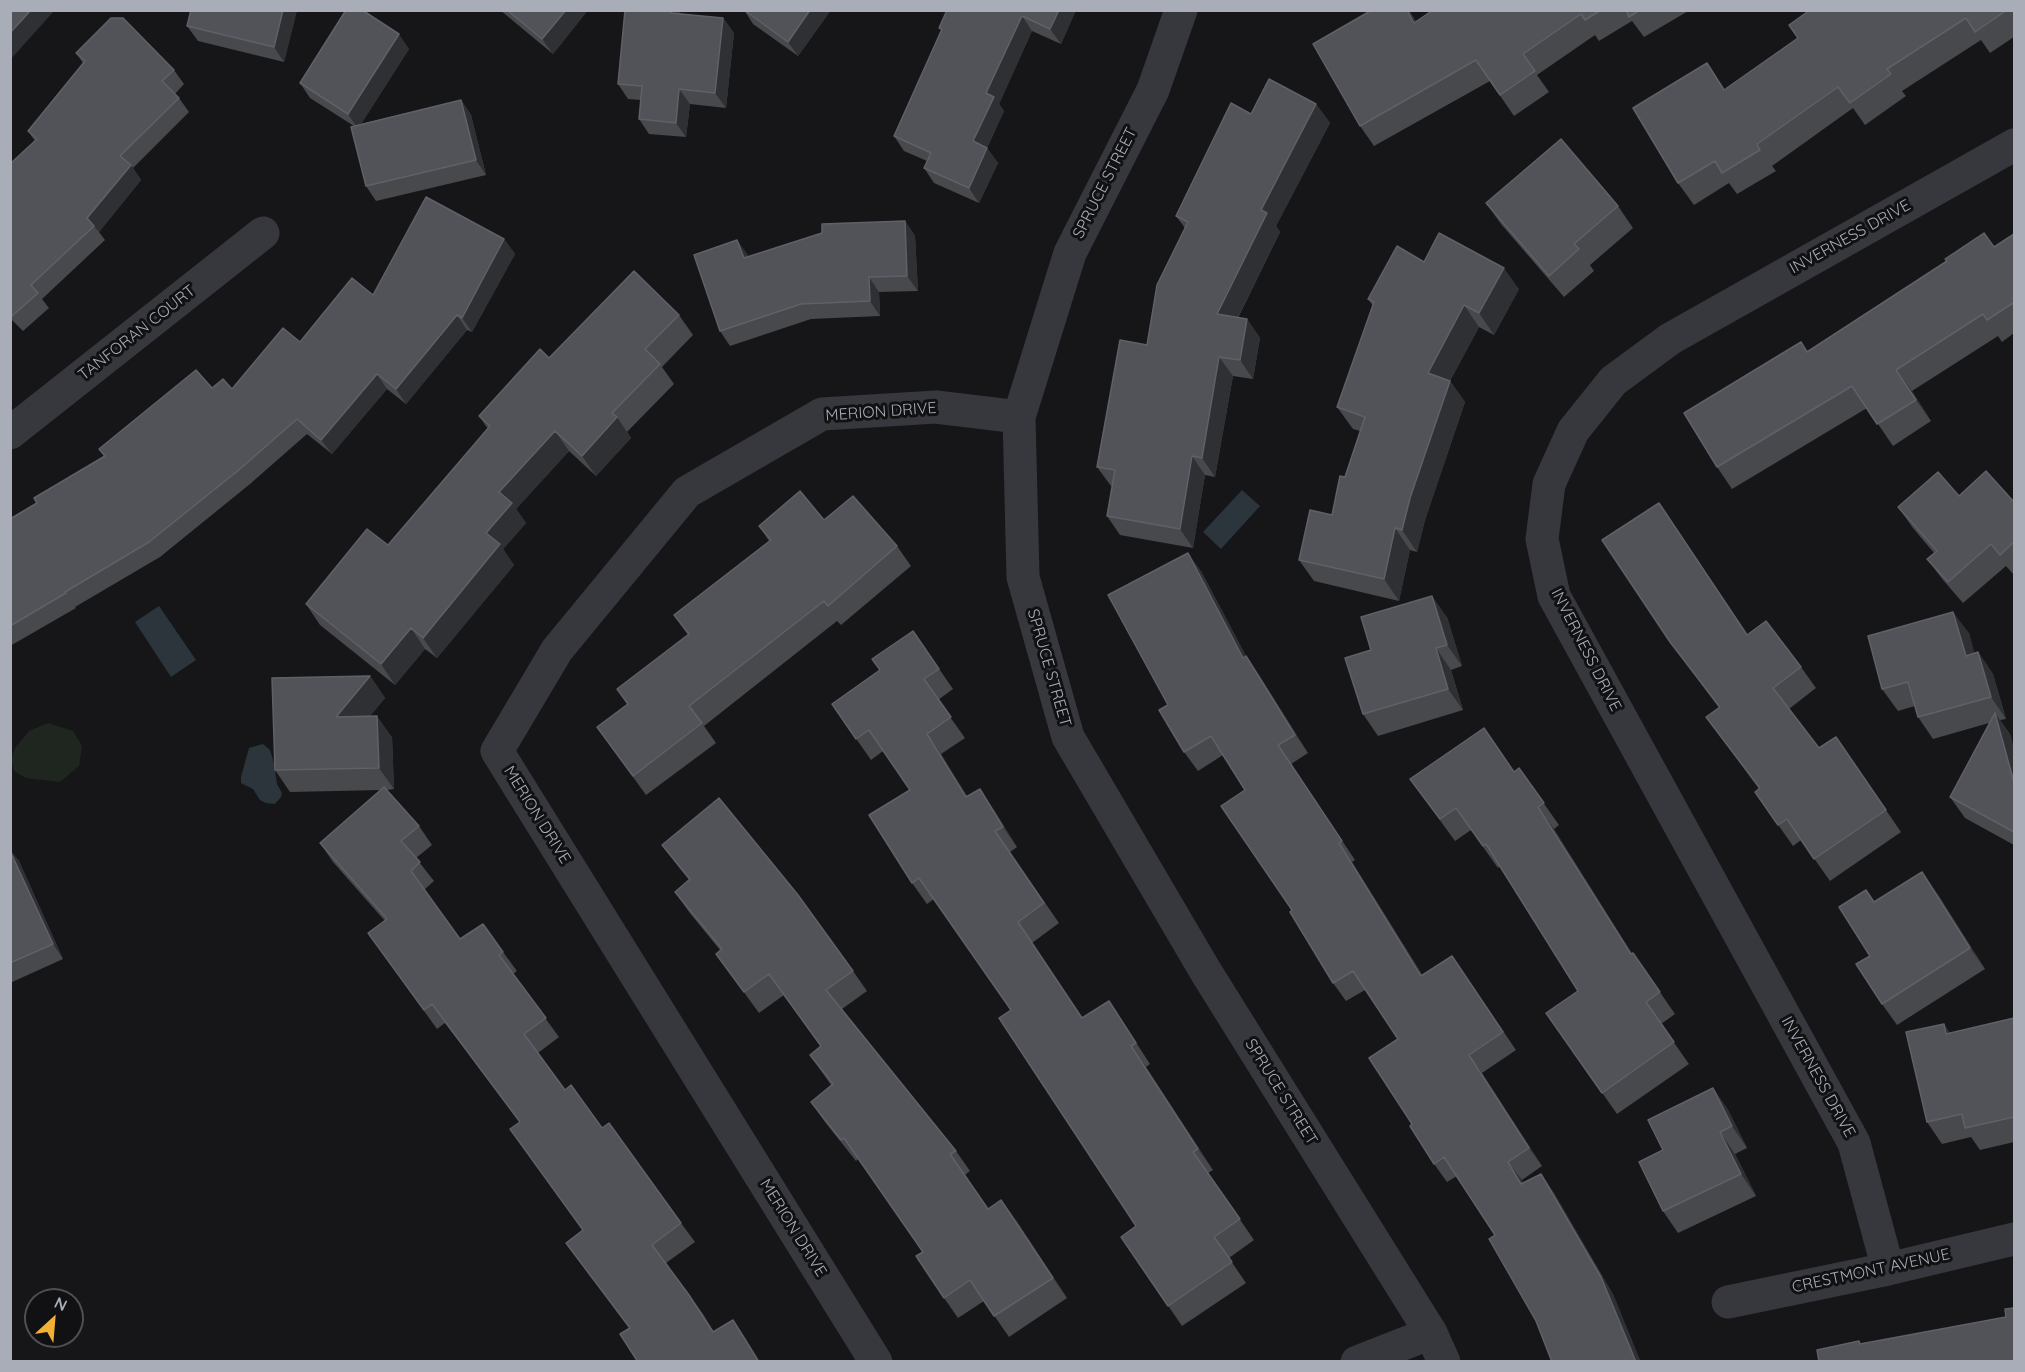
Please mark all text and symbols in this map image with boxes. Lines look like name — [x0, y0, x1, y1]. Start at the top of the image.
street label: SPRUCE STREET — [1069, 124, 1141, 242]
street label: INVERNESS DRIVE — [1786, 196, 1914, 278]
street label: TANFORAN COURT — [75, 281, 199, 385]
street label: MERION DRIVE — [825, 399, 937, 425]
street label: INVERNESS DRIVE — [1547, 585, 1625, 715]
street label: SPRUCE STREET — [1023, 607, 1075, 729]
street label: MERION DRIVE — [499, 763, 575, 867]
street label: INVERNESS DRIVE — [1777, 1013, 1859, 1141]
street label: SPRUCE STREET — [1241, 1035, 1321, 1149]
street label: MERION DRIVE — [755, 1176, 831, 1280]
street label: CRESTMONT AVENUE — [1790, 1245, 1952, 1297]
north arrow — [24, 1288, 84, 1348]
text: N — [51, 1292, 71, 1315]

